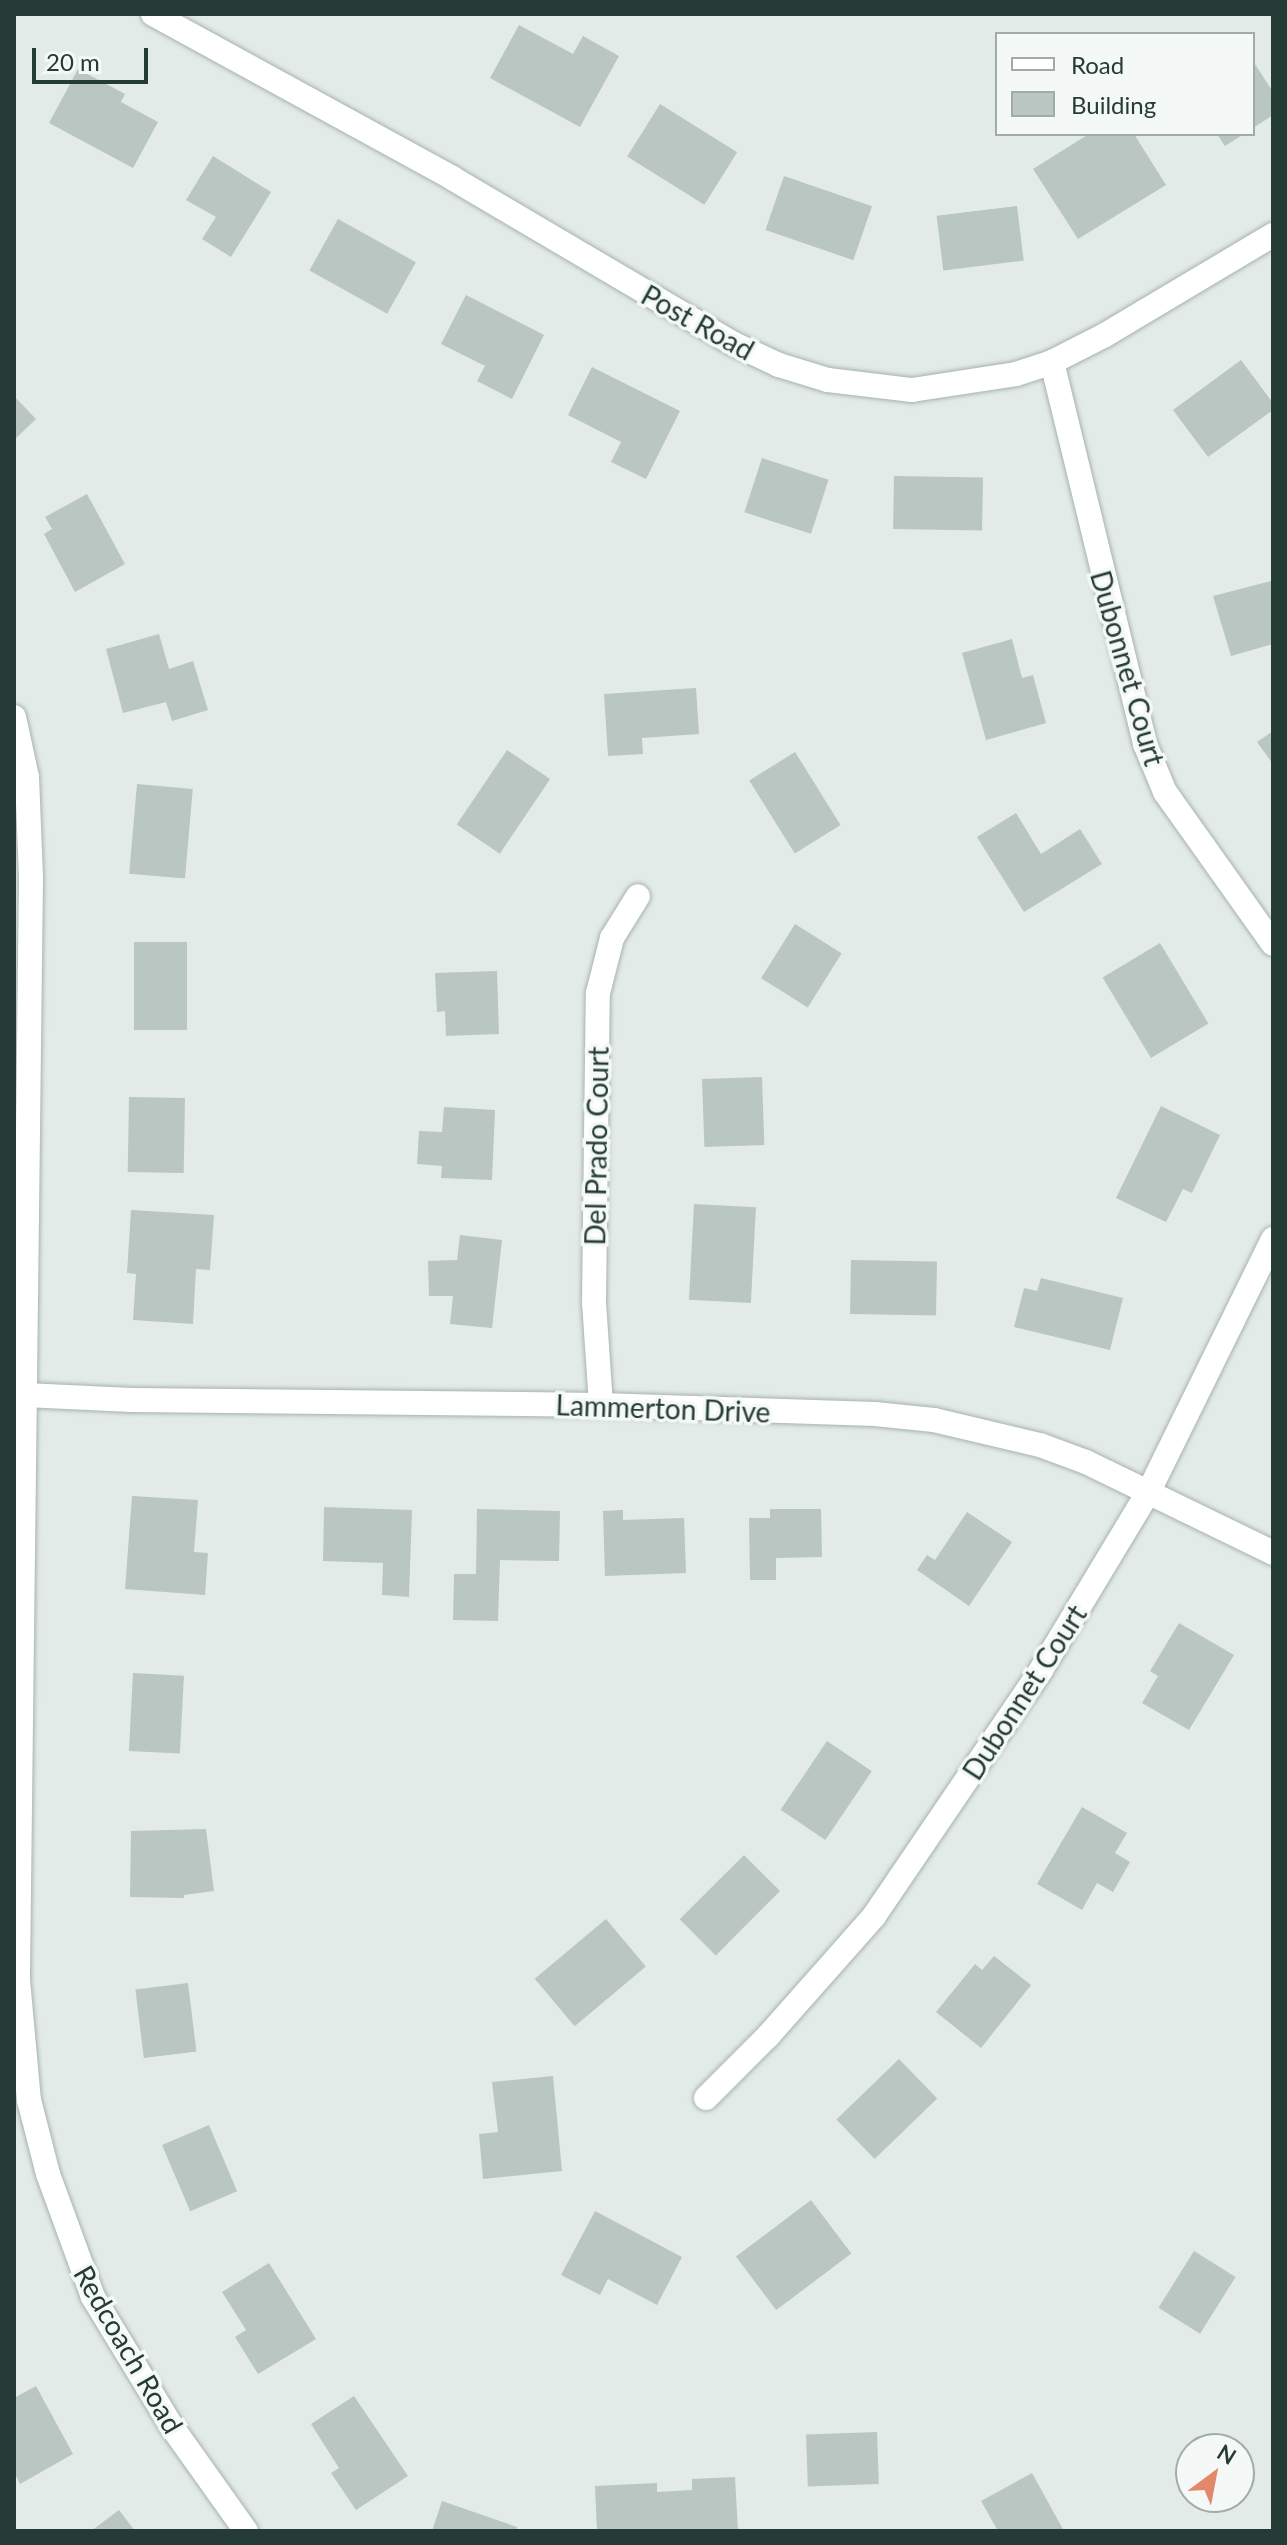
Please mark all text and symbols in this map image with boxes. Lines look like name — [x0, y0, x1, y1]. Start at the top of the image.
scale bar — [36, 32, 152, 82]
legend — [995, 32, 1255, 136]
text: 20 m — [46, 47, 100, 76]
text: Road — [1071, 50, 1124, 79]
text: Building — [1071, 90, 1156, 119]
street label: Post Road — [636, 277, 760, 367]
street label: Dubonnet Court — [1084, 567, 1172, 769]
street label: Del Prado Court — [577, 1046, 615, 1246]
street label: Lammerton Drive — [555, 1387, 771, 1429]
street label: Dubonnet Court — [955, 1598, 1093, 1786]
street label: Redcoach Road — [67, 2259, 191, 2439]
north arrow — [1175, 2433, 1255, 2513]
text: N — [1213, 2438, 1241, 2470]

